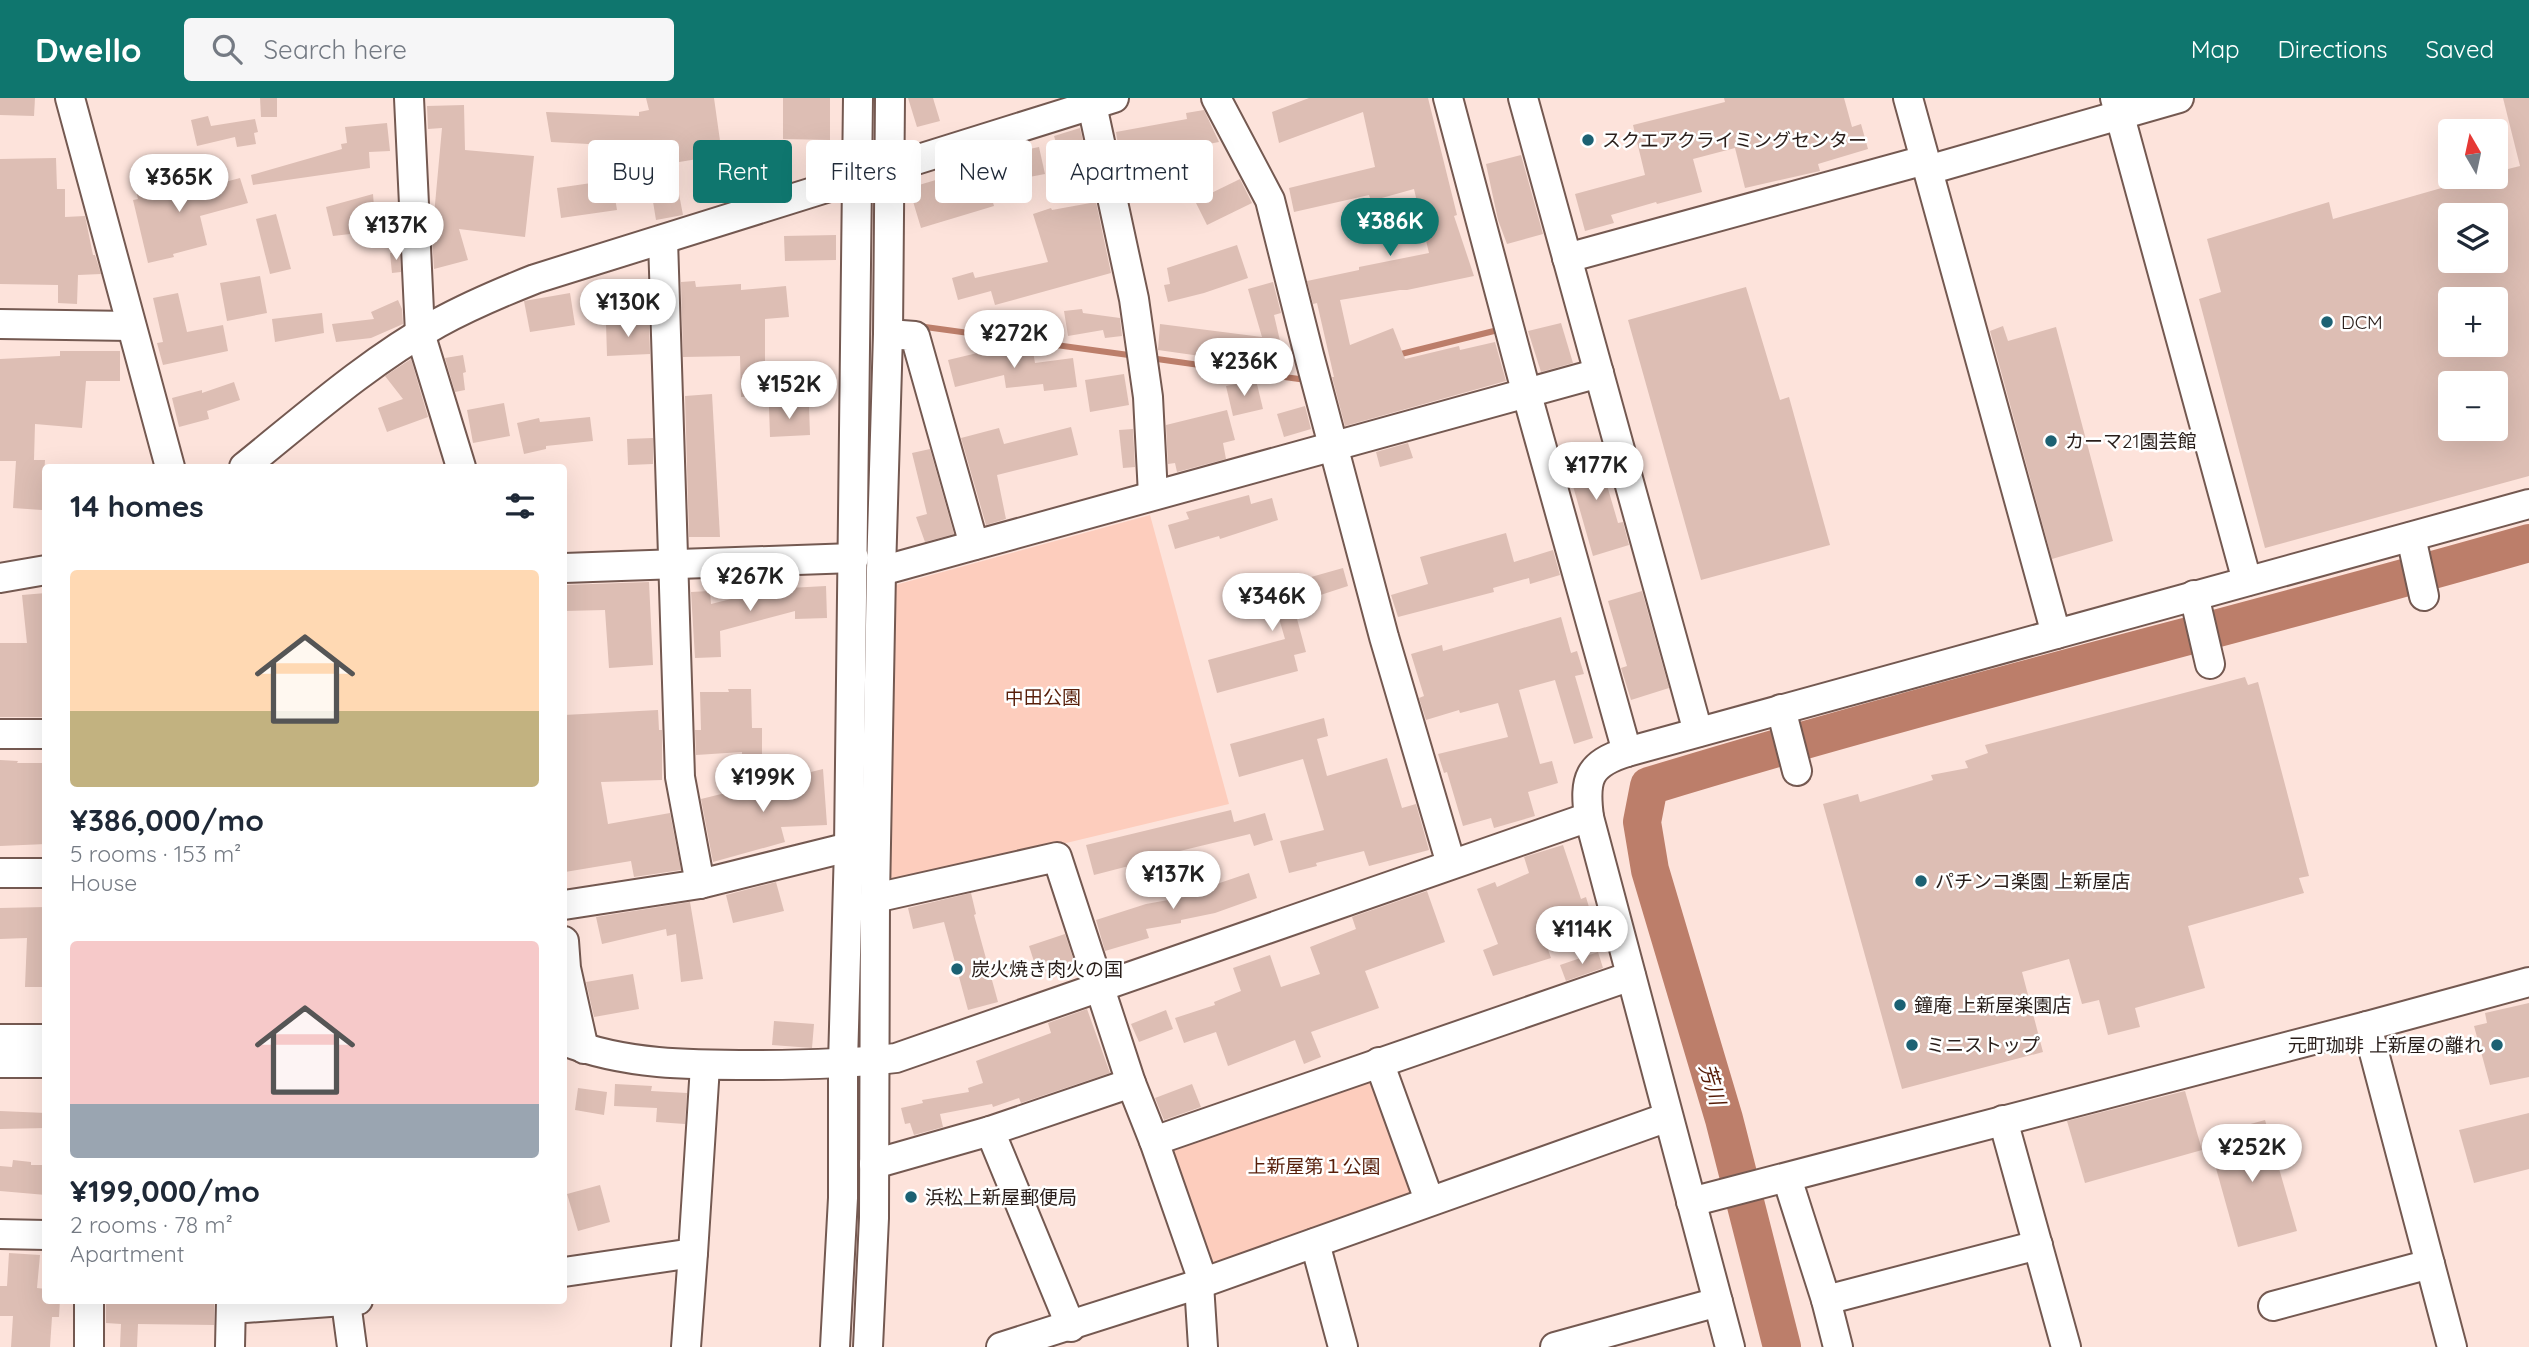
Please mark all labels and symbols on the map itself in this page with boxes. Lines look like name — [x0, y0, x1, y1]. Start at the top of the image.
north arrow — [2438, 119, 2508, 189]
place label: スクエアクライミングセンター — [1602, 128, 1867, 152]
marker: スクエアクライミングセンター — [1580, 132, 1596, 148]
pin: ¥365K — [130, 155, 228, 214]
pin: ¥386K — [1341, 198, 1439, 258]
pin: ¥137K — [347, 202, 445, 262]
pin: ¥130K — [579, 280, 677, 339]
pin: ¥272K — [965, 310, 1063, 370]
place label: DCM — [2341, 310, 2383, 334]
marker: DCM — [2319, 314, 2335, 330]
pin: ¥236K — [1195, 338, 1293, 398]
pin: ¥152K — [740, 362, 838, 421]
place label: カーマ21園芸館 — [2065, 429, 2197, 453]
marker: カーマ21園芸館 — [2043, 433, 2059, 449]
pin: ¥177K — [1547, 442, 1645, 502]
pin: ¥267K — [701, 554, 799, 613]
pin: ¥346K — [1223, 574, 1321, 633]
park label: 中田公園 — [1005, 685, 1081, 709]
pin: ¥199K — [714, 754, 812, 814]
pin: ¥137K — [1124, 852, 1222, 911]
place label: パチンコ楽園 上新屋店 — [1935, 869, 2130, 893]
marker: パチンコ楽園 上新屋店 — [1913, 873, 1929, 889]
pin: ¥114K — [1533, 906, 1631, 966]
place label: 炭火焼き肉火の国 — [971, 957, 1123, 981]
marker: 炭火焼き肉火の国 — [949, 961, 965, 977]
place label: 鐘庵 上新屋楽園店 — [1914, 993, 2071, 1017]
marker: 鐘庵 上新屋楽園店 — [1892, 997, 1908, 1013]
place label: ミニストップ — [1926, 1033, 2040, 1057]
place label: 元町珈琲 上新屋の離れ — [2288, 1033, 2483, 1057]
marker: ミニストップ — [1904, 1037, 1920, 1053]
marker: 元町珈琲 上新屋の離れ — [2489, 1037, 2505, 1053]
water label: 芳川 — [1694, 1060, 1732, 1110]
pin: ¥252K — [2203, 1124, 2301, 1184]
park label: 上新屋第１公園 — [1247, 1154, 1381, 1178]
place label: 浜松上新屋郵便局 — [925, 1185, 1077, 1209]
marker: 浜松上新屋郵便局 — [903, 1189, 919, 1205]

